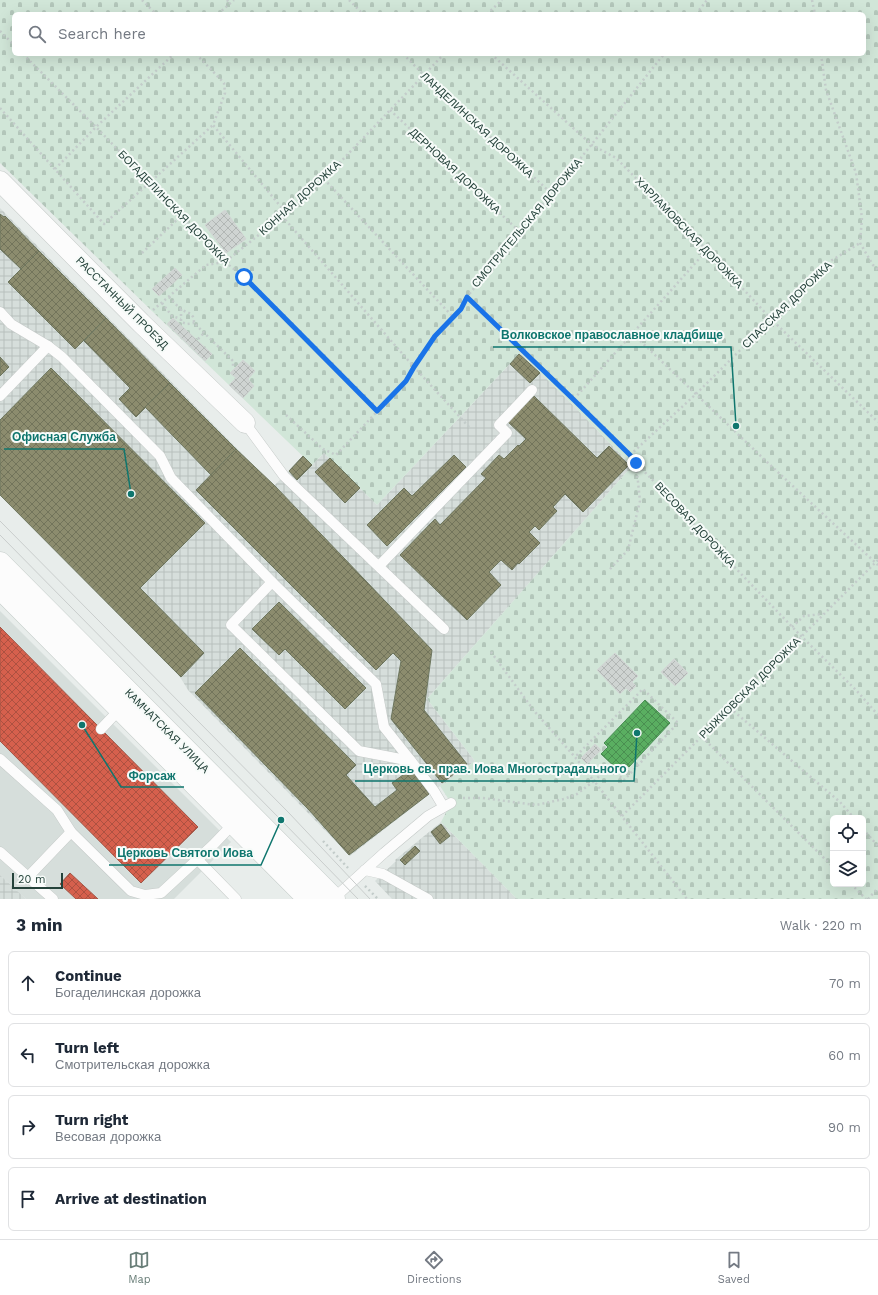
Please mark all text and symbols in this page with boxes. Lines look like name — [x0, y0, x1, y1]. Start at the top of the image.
search box — [12, 12, 866, 56]
icon: search — [26, 23, 48, 45]
text: Search here — [58, 25, 146, 43]
street label: ЛАНДЕЛИНСКАЯ ДОРОЖКА — [418, 69, 536, 181]
street label: ДЕРНОВАЯ ДОРОЖКА — [407, 125, 504, 217]
street label: БОГАДЕЛИНСКАЯ ДОРОЖКА — [115, 148, 233, 269]
street label: СМОТРИТЕЛЬСКАЯ ДОРОЖКА — [469, 155, 585, 290]
street label: КОННАЯ ДОРОЖКА — [257, 158, 344, 238]
street label: ХАРЛАМОВСКАЯ ДОРОЖКА — [632, 175, 746, 292]
street label: РАССТАННЫЙ ПРОЕЗД — [73, 254, 171, 352]
street label: СПАССКАЯ ДОРОЖКА — [739, 258, 835, 351]
route start — [235, 268, 253, 286]
callout: Волковское православное кладбище — [493, 323, 731, 347]
text: Волковское православное кладбище — [501, 328, 723, 342]
callout: Офисная Служба — [4, 425, 124, 449]
text: Офисная Служба — [12, 430, 116, 444]
route end — [627, 454, 645, 472]
street label: ВЕСОВАЯ ДОРОЖКА — [652, 480, 738, 571]
street label: РЫЖКОВСКАЯ ДОРОЖКА — [697, 634, 804, 741]
street label: КАМЧАТСКАЯ УЛИЦА — [122, 686, 212, 776]
callout: Церковь св. прав. Иова Многострадального — [355, 757, 634, 781]
text: Церковь св. прав. Иова Многострадального — [363, 762, 627, 776]
callout: Форсаж — [121, 763, 184, 787]
text: Форсаж — [129, 769, 176, 783]
map controls — [830, 815, 866, 887]
button: locate — [830, 815, 866, 851]
callout: Церковь Святого Иова — [109, 841, 261, 865]
text: Церковь Святого Иова — [117, 846, 253, 860]
button: layers — [830, 851, 866, 887]
scale bar — [12, 871, 63, 890]
text: 20 m — [18, 873, 46, 886]
text: 3 min — [16, 915, 62, 935]
text: Walk · 220 m — [780, 918, 862, 933]
text: Continue — [55, 967, 122, 985]
icon: ahead — [17, 972, 39, 994]
text: 70 m — [829, 976, 861, 991]
text: Богаделинская дорожка — [55, 985, 201, 1000]
text: Turn left — [55, 1039, 119, 1057]
icon: left — [17, 1044, 39, 1066]
text: 60 m — [828, 1048, 861, 1063]
text: Смотрительская дорожка — [55, 1057, 210, 1072]
text: Turn right — [55, 1111, 128, 1129]
icon: right — [17, 1116, 39, 1138]
text: 90 m — [828, 1120, 861, 1135]
text: Весовая дорожка — [55, 1129, 161, 1144]
icon: arrive — [17, 1188, 39, 1210]
text: Arrive at destination — [55, 1190, 207, 1208]
tab: Map — [128, 1249, 151, 1286]
tab: Directions — [407, 1249, 461, 1286]
tab: Saved — [718, 1249, 750, 1286]

